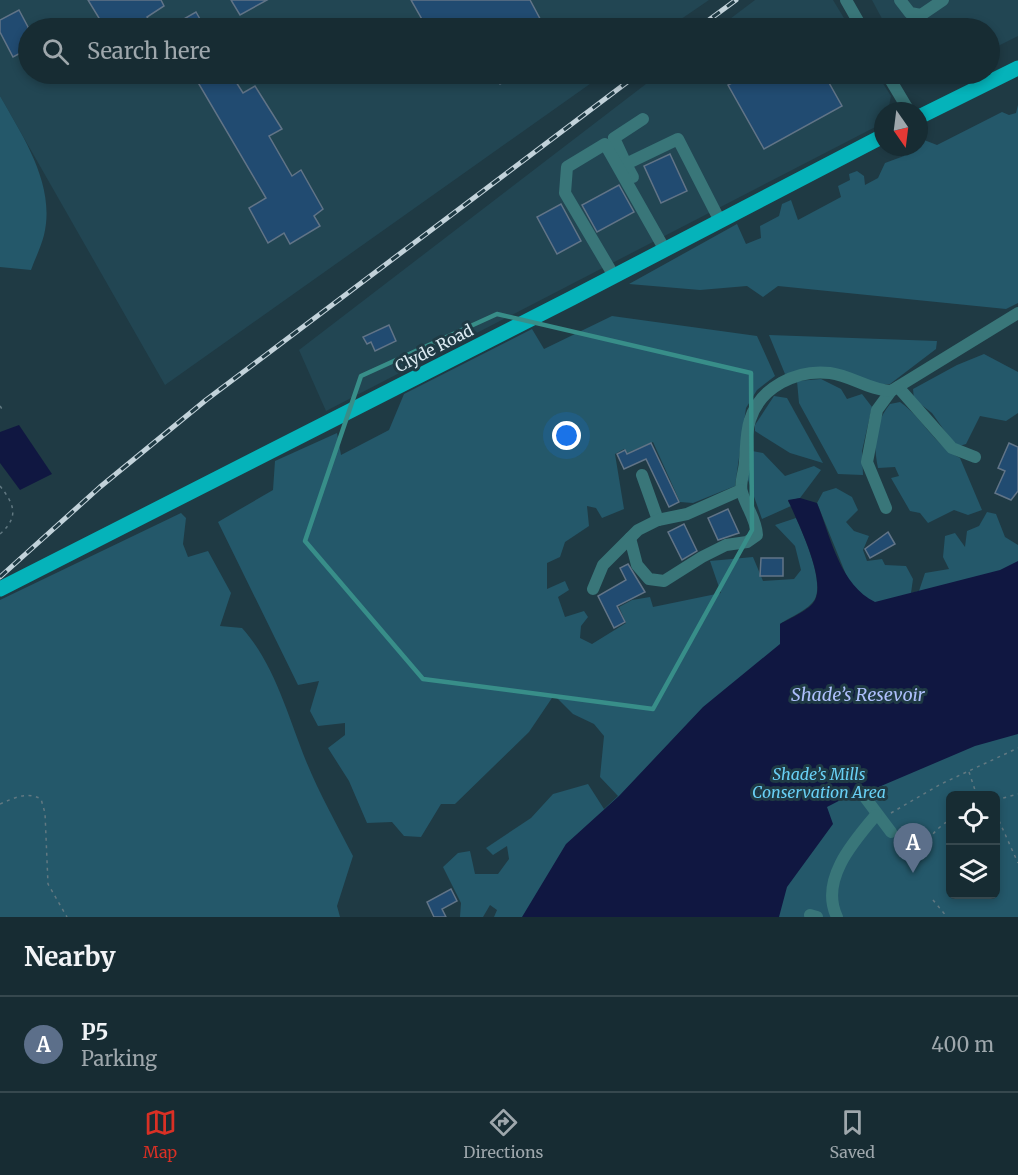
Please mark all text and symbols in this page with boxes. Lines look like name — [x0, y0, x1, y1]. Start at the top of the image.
search box — [18, 18, 1000, 84]
icon: search — [39, 35, 72, 68]
text: Search here — [87, 37, 210, 65]
north arrow — [874, 102, 928, 156]
street label: Clyde Road — [392, 320, 477, 376]
your location — [552, 421, 581, 450]
water label: Shade’s Resevoir — [791, 683, 926, 706]
park label: Shade’s Mills Conservation Area — [752, 764, 886, 802]
map controls — [946, 791, 1000, 899]
button: locate — [946, 791, 1000, 845]
pin: A — [894, 824, 932, 873]
button: layers — [946, 845, 1000, 899]
text: Nearby — [24, 940, 116, 973]
text: P5 — [81, 1018, 108, 1046]
text: A — [36, 1032, 51, 1057]
text: 400 m — [931, 1032, 994, 1057]
text: Parking — [81, 1046, 157, 1071]
tab: Map — [143, 1106, 177, 1162]
tab: Directions — [463, 1106, 543, 1162]
tab: Saved — [830, 1106, 875, 1162]

